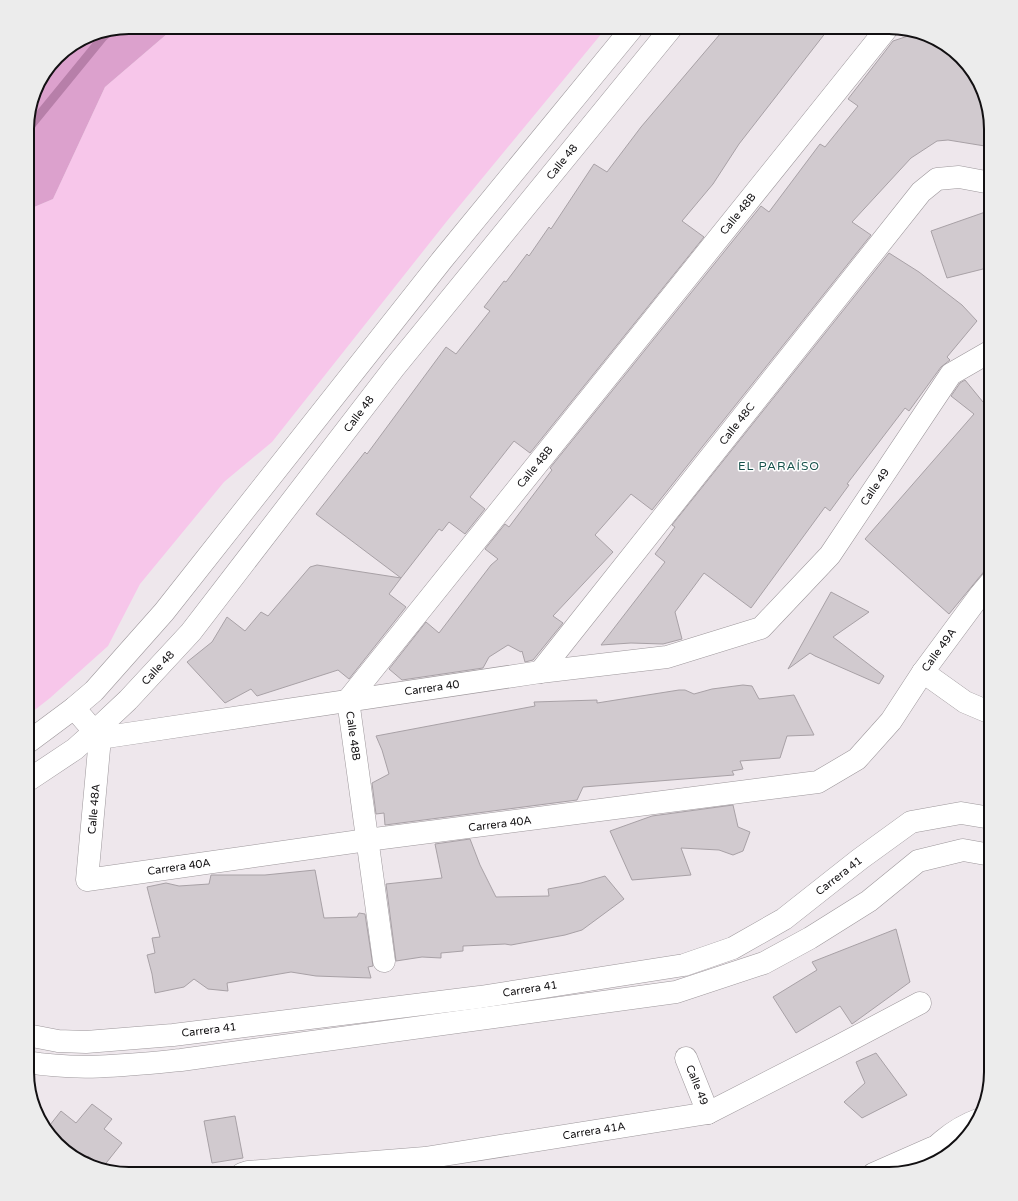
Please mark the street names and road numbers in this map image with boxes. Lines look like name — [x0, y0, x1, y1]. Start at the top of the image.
street label: Calle 48 — [544, 141, 580, 182]
street label: Calle 48B — [717, 190, 759, 237]
street label: Calle 48 — [341, 393, 377, 435]
street label: Calle 48C — [717, 400, 758, 448]
street label: Calle 48B — [514, 443, 556, 490]
street label: Calle 49 — [858, 466, 892, 508]
street label: Calle 49A — [919, 626, 959, 674]
street label: Calle 48 — [139, 648, 177, 688]
street label: Carrera 40 — [404, 678, 460, 698]
street label: Calle 48B — [343, 710, 363, 762]
street label: Calle 48A — [85, 783, 103, 835]
street label: Carrera 40A — [468, 814, 532, 834]
street label: Carrera 41 — [813, 854, 865, 898]
street label: Carrera 40A — [147, 856, 211, 878]
street label: Carrera 41 — [502, 978, 558, 1000]
street label: Carrera 41 — [181, 1020, 237, 1040]
street label: Calle 49 — [683, 1063, 711, 1107]
street label: Carrera 41A — [562, 1120, 626, 1142]

